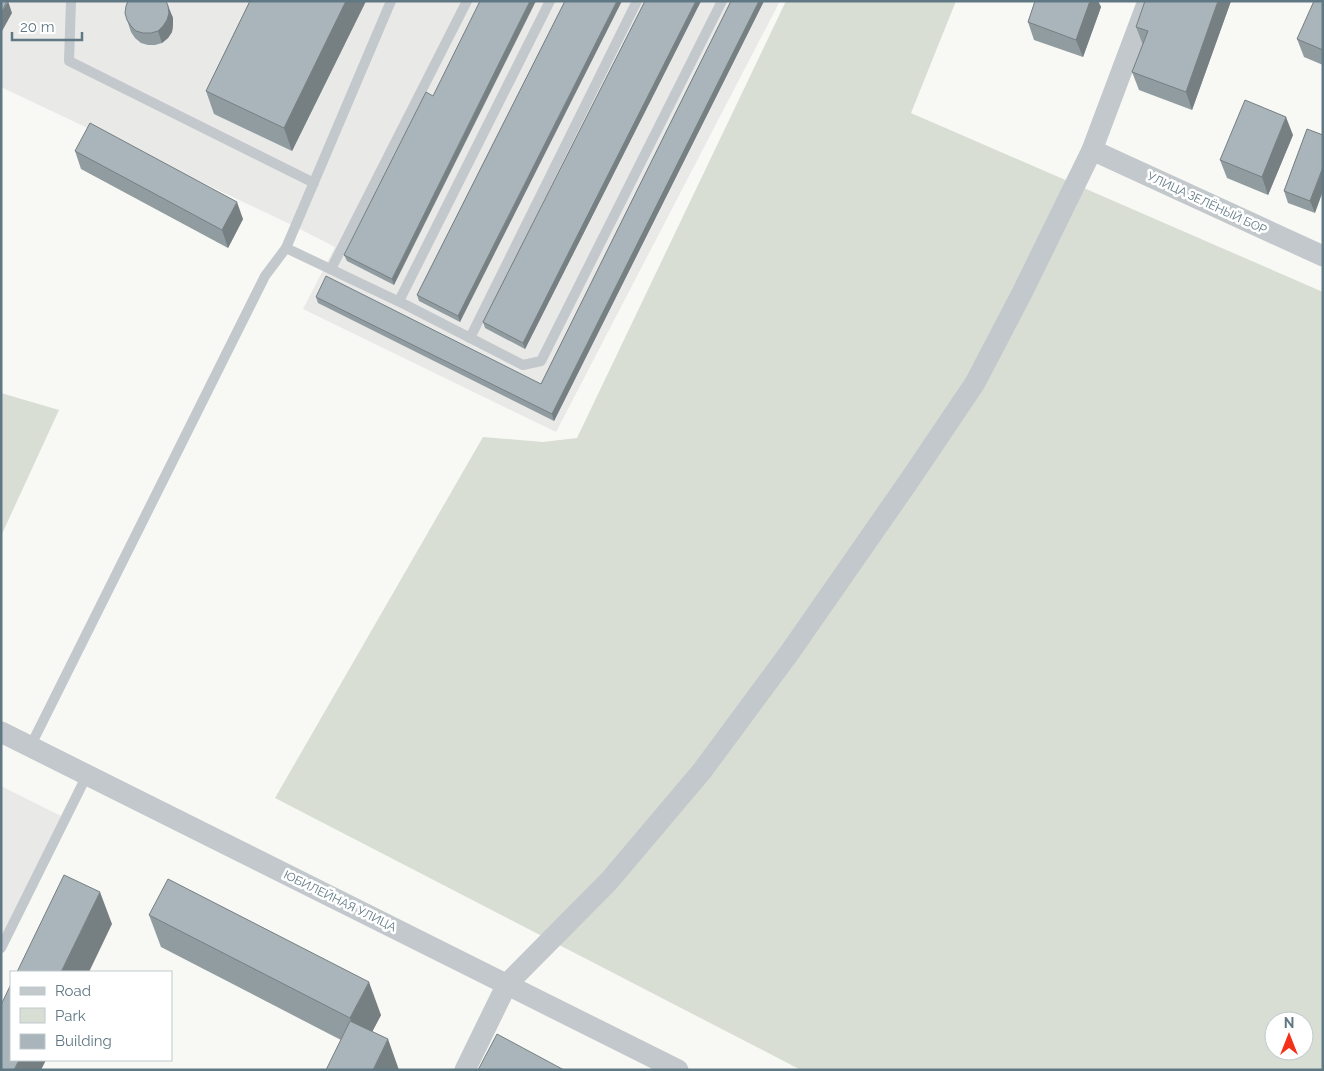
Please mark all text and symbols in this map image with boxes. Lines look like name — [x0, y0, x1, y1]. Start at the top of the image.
scale bar — [12, 10, 82, 42]
text: 20 m — [20, 18, 55, 36]
street label: УЛИЦА ЗЕЛЁНЫЙ БОР — [1145, 169, 1269, 237]
street label: ЮБИЛЕЙНАЯ УЛИЦА — [281, 868, 399, 934]
legend — [10, 971, 172, 1061]
text: Road — [55, 982, 91, 1000]
text: Park — [55, 1007, 86, 1025]
north arrow — [1264, 1011, 1314, 1061]
text: N — [1284, 1015, 1294, 1031]
text: Building — [55, 1032, 112, 1050]

